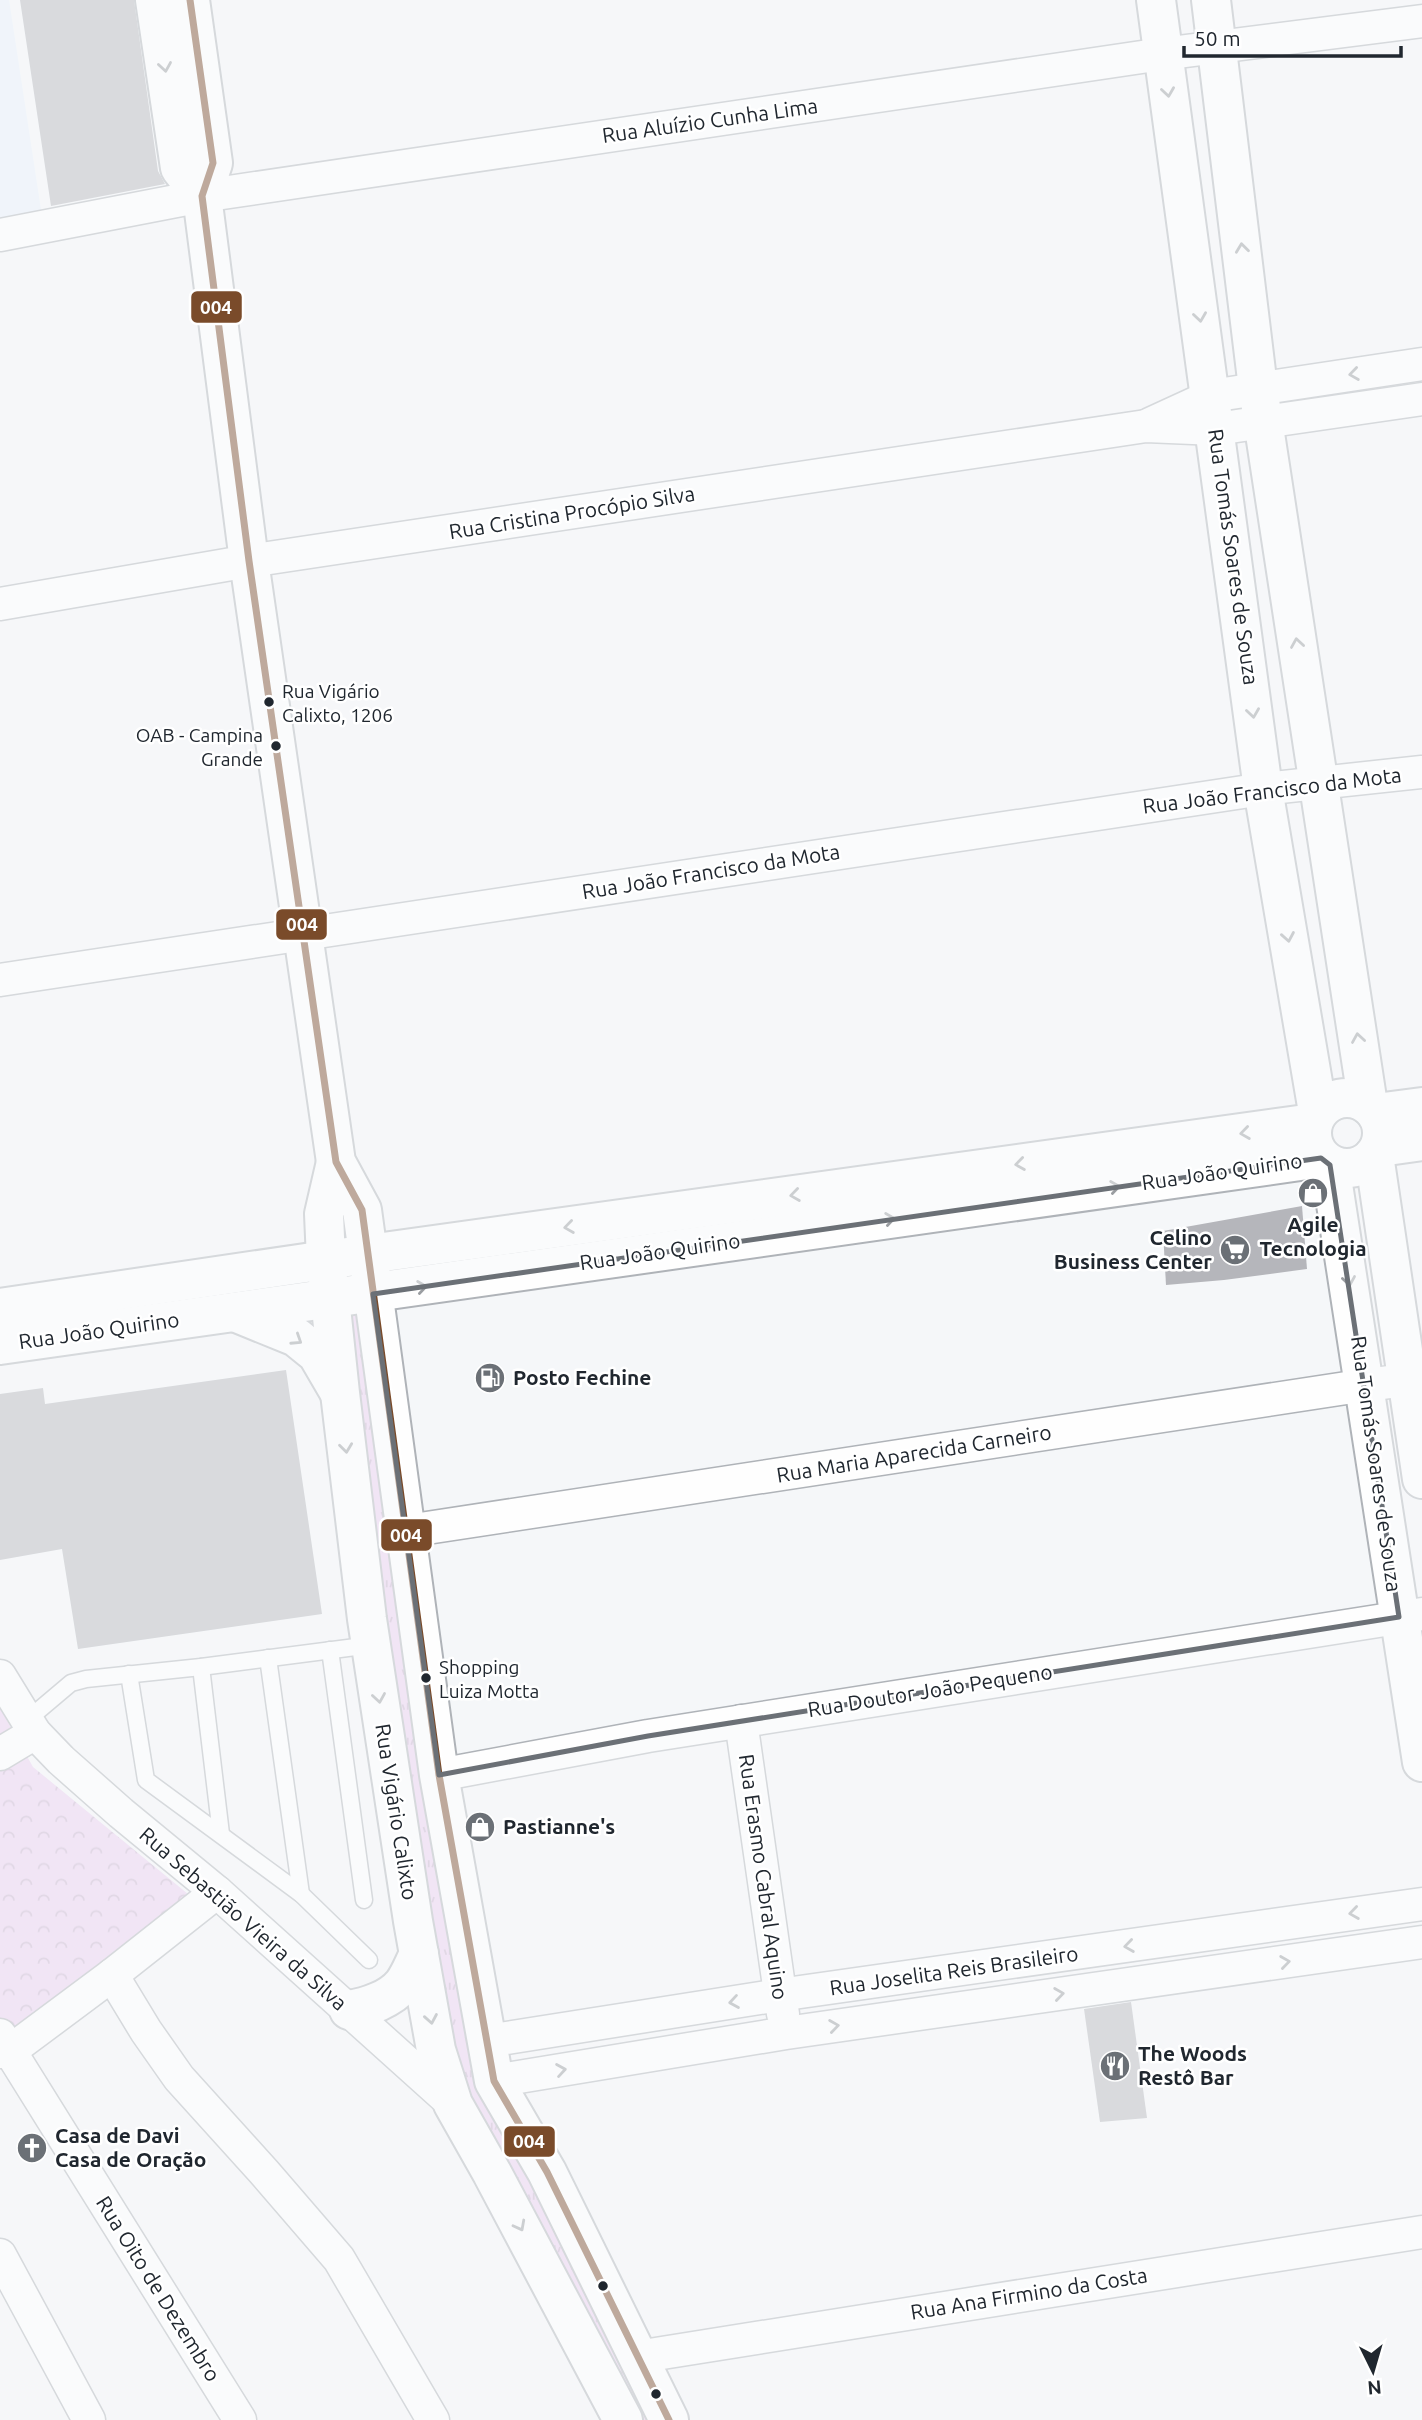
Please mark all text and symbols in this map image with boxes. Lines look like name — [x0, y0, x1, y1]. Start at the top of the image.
scale bar — [1184, 14, 1401, 58]
text: 50 m — [1194, 26, 1241, 50]
one-way arrow — [157, 62, 172, 73]
one-way arrow — [1160, 86, 1175, 98]
street label: Rua Aluízio Cunha Lima — [600, 93, 819, 147]
one-way arrow — [1234, 242, 1249, 254]
line badge: 004 — [190, 290, 243, 324]
text: 004 — [200, 296, 232, 318]
one-way arrow — [1192, 311, 1207, 323]
one-way arrow — [1349, 366, 1360, 381]
street label: Rua Tomás Soares de Souza — [1204, 427, 1264, 686]
street label: Rua Cristina Procópio Silva — [447, 481, 696, 543]
one-way arrow — [1290, 637, 1305, 649]
place label: Rua Vigário Calixto, 1206 — [282, 680, 393, 726]
marker: Rua Vigário Calixto, 1206 — [262, 695, 276, 709]
one-way arrow — [1246, 707, 1261, 718]
place label: OAB - Campina Grande — [136, 724, 263, 770]
marker: OAB - Campina Grande — [269, 739, 283, 753]
street label: Rua João Francisco da Mota — [1141, 762, 1403, 818]
street label: Rua João Francisco da Mota — [580, 839, 842, 903]
line badge: 004 — [275, 908, 328, 941]
text: 004 — [286, 913, 318, 935]
one-way arrow — [1280, 931, 1295, 943]
one-way arrow — [1351, 1032, 1366, 1043]
one-way arrow — [1239, 1125, 1251, 1140]
street label: Rua João Quirino — [1140, 1148, 1304, 1194]
one-way arrow — [1014, 1156, 1026, 1171]
shop icon: Agile Tecnologia — [1296, 1176, 1330, 1210]
one-way arrow — [1109, 1180, 1121, 1195]
one-way arrow — [789, 1188, 800, 1203]
one-way arrow — [884, 1212, 895, 1227]
place label: Agile Tecnologia — [1259, 1212, 1367, 1260]
one-way arrow — [563, 1219, 575, 1234]
place label: Celino Business Center — [1054, 1225, 1212, 1273]
street label: Rua João Quirino — [578, 1228, 742, 1274]
supermarket icon: Celino Business Center — [1218, 1233, 1252, 1267]
one-way arrow — [1341, 1275, 1356, 1287]
one-way arrow — [416, 1279, 428, 1294]
street label: Rua João Quirino — [17, 1307, 181, 1353]
one-way arrow — [290, 1331, 303, 1344]
street label: Rua Tomás Soares de Souza — [1347, 1334, 1407, 1593]
fuel station icon: Posto Fechine — [473, 1361, 507, 1395]
place label: Posto Fechine — [513, 1365, 651, 1389]
street label: Rua Maria Aparecida Carneiro — [775, 1419, 1053, 1487]
one-way arrow — [339, 1442, 354, 1454]
line badge: 004 — [380, 1518, 433, 1552]
text: 004 — [390, 1524, 422, 1546]
place label: Shopping Luiza Motta — [439, 1656, 539, 1702]
street label: Rua Doutor João Pequeno — [806, 1659, 1054, 1721]
marker: Shopping Luiza Motta — [419, 1671, 433, 1685]
one-way arrow — [371, 1692, 386, 1704]
street label: Rua Vigário Calixto — [371, 1722, 423, 1902]
street label: Rua Erasmo Cabral Aquino — [735, 1752, 793, 2001]
shop icon: Pastianne's — [463, 1810, 497, 1844]
place label: Pastianne's — [503, 1814, 615, 1838]
street label: Rua Sebastião Vieira da Silva — [135, 1822, 352, 2015]
one-way arrow — [1349, 1905, 1360, 1920]
one-way arrow — [1123, 1938, 1135, 1953]
street label: Rua Joselita Reis Brasileiro — [828, 1941, 1080, 1999]
one-way arrow — [1279, 1955, 1291, 1970]
one-way arrow — [1054, 1987, 1065, 2002]
one-way arrow — [728, 1994, 740, 2009]
one-way arrow — [422, 2013, 437, 2025]
one-way arrow — [828, 2019, 840, 2034]
place label: The Woods Restô Bar — [1138, 2041, 1247, 2089]
restaurant icon: The Woods Restô Bar — [1098, 2049, 1132, 2083]
one-way arrow — [555, 2063, 567, 2078]
place label: Casa de Davi Casa de Oração — [55, 2123, 206, 2171]
line badge: 004 — [503, 2125, 556, 2158]
text: 004 — [513, 2130, 545, 2152]
church icon: Casa de Davi Casa de Oração — [15, 2131, 49, 2165]
street label: Rua Oito de Dezembro — [92, 2191, 226, 2386]
one-way arrow — [512, 2219, 526, 2231]
street label: Rua Ana Firmino da Costa — [909, 2262, 1149, 2324]
unlabelled marker — [596, 2279, 610, 2293]
north arrow — [1338, 2336, 1408, 2406]
text: N — [1366, 2376, 1383, 2400]
unlabelled marker — [649, 2387, 663, 2401]

